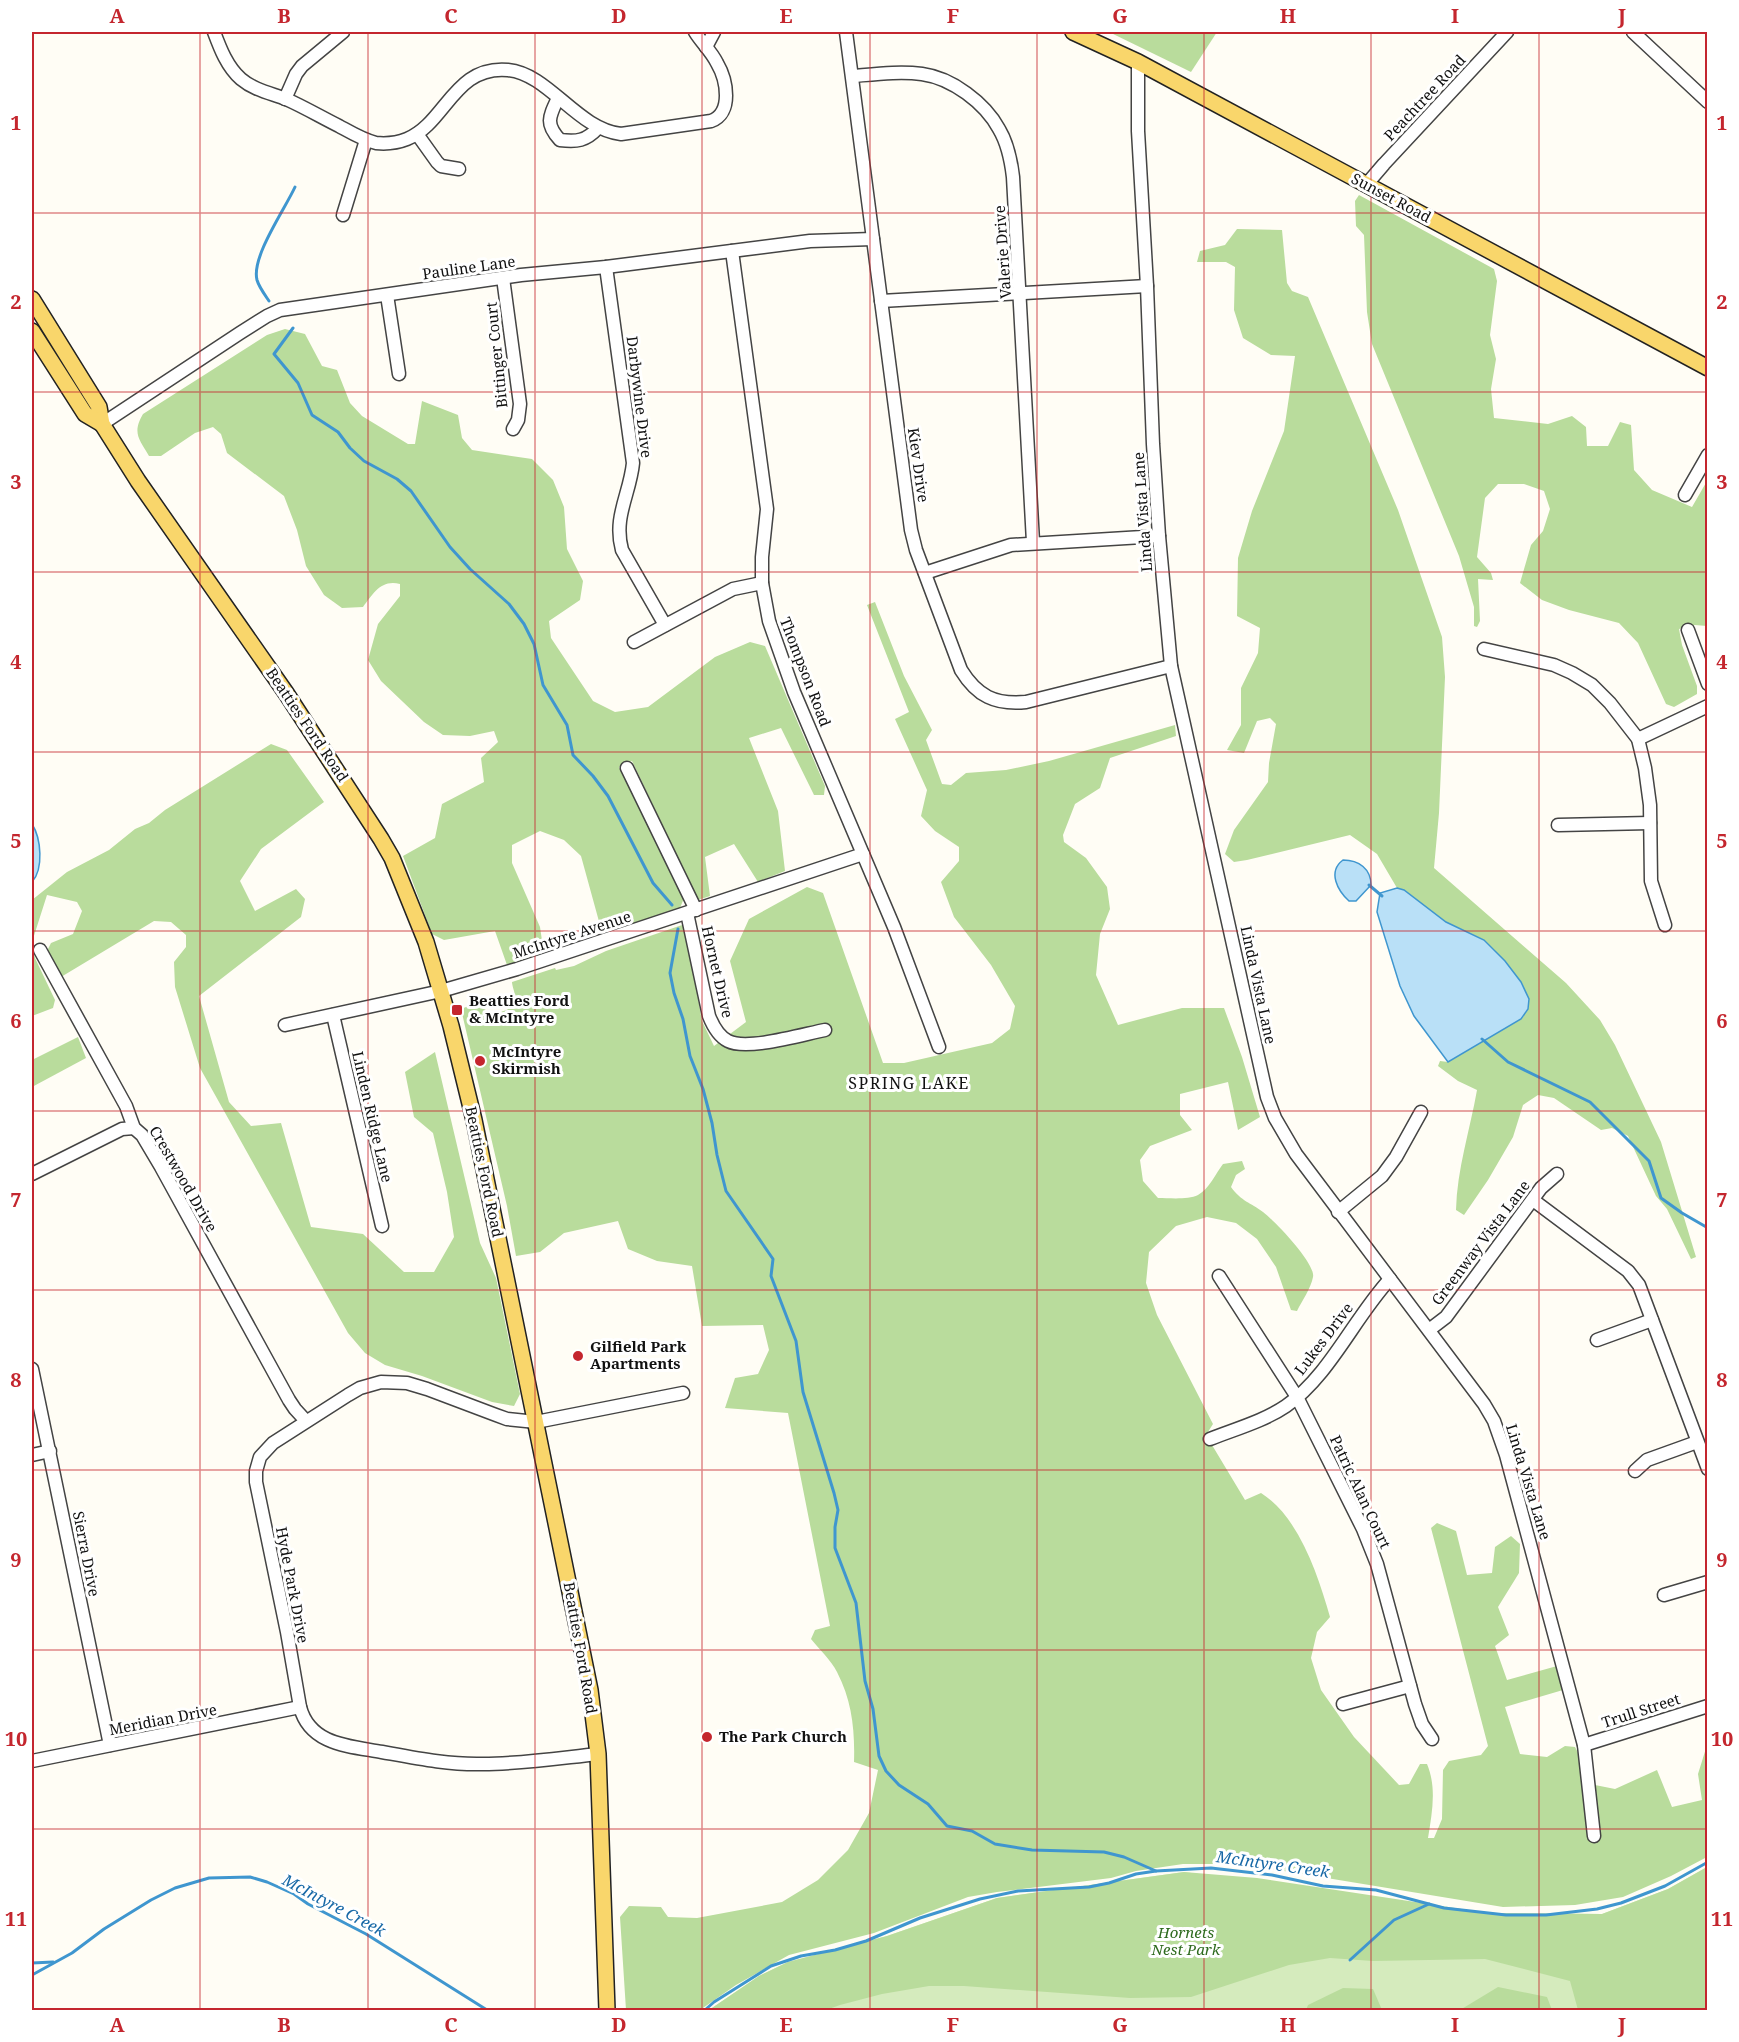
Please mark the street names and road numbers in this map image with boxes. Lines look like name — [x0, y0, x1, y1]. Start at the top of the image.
street label: Peachtree Road — [1379, 50, 1469, 145]
street label: Sunset Road — [1348, 168, 1435, 226]
street label: Valerie Drive — [989, 205, 1015, 299]
street label: Pauline Lane — [421, 251, 517, 283]
street label: Bittinger Court — [480, 301, 512, 409]
street label: Darbywine Drive — [623, 335, 657, 459]
street label: Kiev Drive — [904, 426, 934, 504]
street label: Linda Vista Lane — [1128, 451, 1156, 573]
street label: Thompson Road — [776, 614, 836, 729]
street label: Beatties Ford Road — [262, 663, 353, 785]
street label: McIntyre Avenue — [510, 906, 633, 963]
street label: Hornet Drive — [698, 924, 738, 1020]
street label: Linda Vista Lane — [1237, 924, 1281, 1046]
street label: Linden Ridge Lane — [348, 1049, 398, 1184]
street label: Beatties Ford Road — [461, 1104, 509, 1239]
street label: Crestwood Drive — [145, 1122, 222, 1235]
street label: Greenway Vista Lane — [1427, 1176, 1534, 1309]
street label: Lukes Drive — [1289, 1298, 1357, 1379]
street label: Linda Vista Lane — [1502, 1421, 1556, 1542]
street label: Patric Alan Court — [1326, 1432, 1396, 1552]
street label: Sierra Drive — [69, 1509, 105, 1598]
street label: Hyde Park Drive — [272, 1525, 314, 1645]
street label: Beatties Ford Road — [560, 1580, 602, 1715]
street label: Trull Street — [1599, 1688, 1682, 1732]
street label: Meridian Drive — [107, 1699, 218, 1739]

